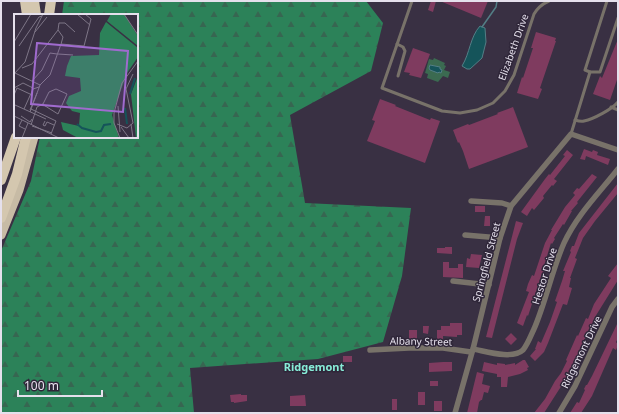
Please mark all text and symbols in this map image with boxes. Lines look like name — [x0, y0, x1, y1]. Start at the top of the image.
street label: Elizabeth Drive — [494, 11, 532, 82]
inset map — [14, 14, 138, 138]
street label: Springfield Street — [469, 220, 503, 303]
street label: Hestor Drive — [528, 245, 560, 306]
street label: Ridgemont Drive — [557, 313, 605, 391]
street label: Albany Street — [390, 333, 453, 349]
district label: Ridgemont — [284, 359, 344, 374]
scale bar — [18, 372, 102, 398]
text: 100 m — [24, 377, 59, 394]

